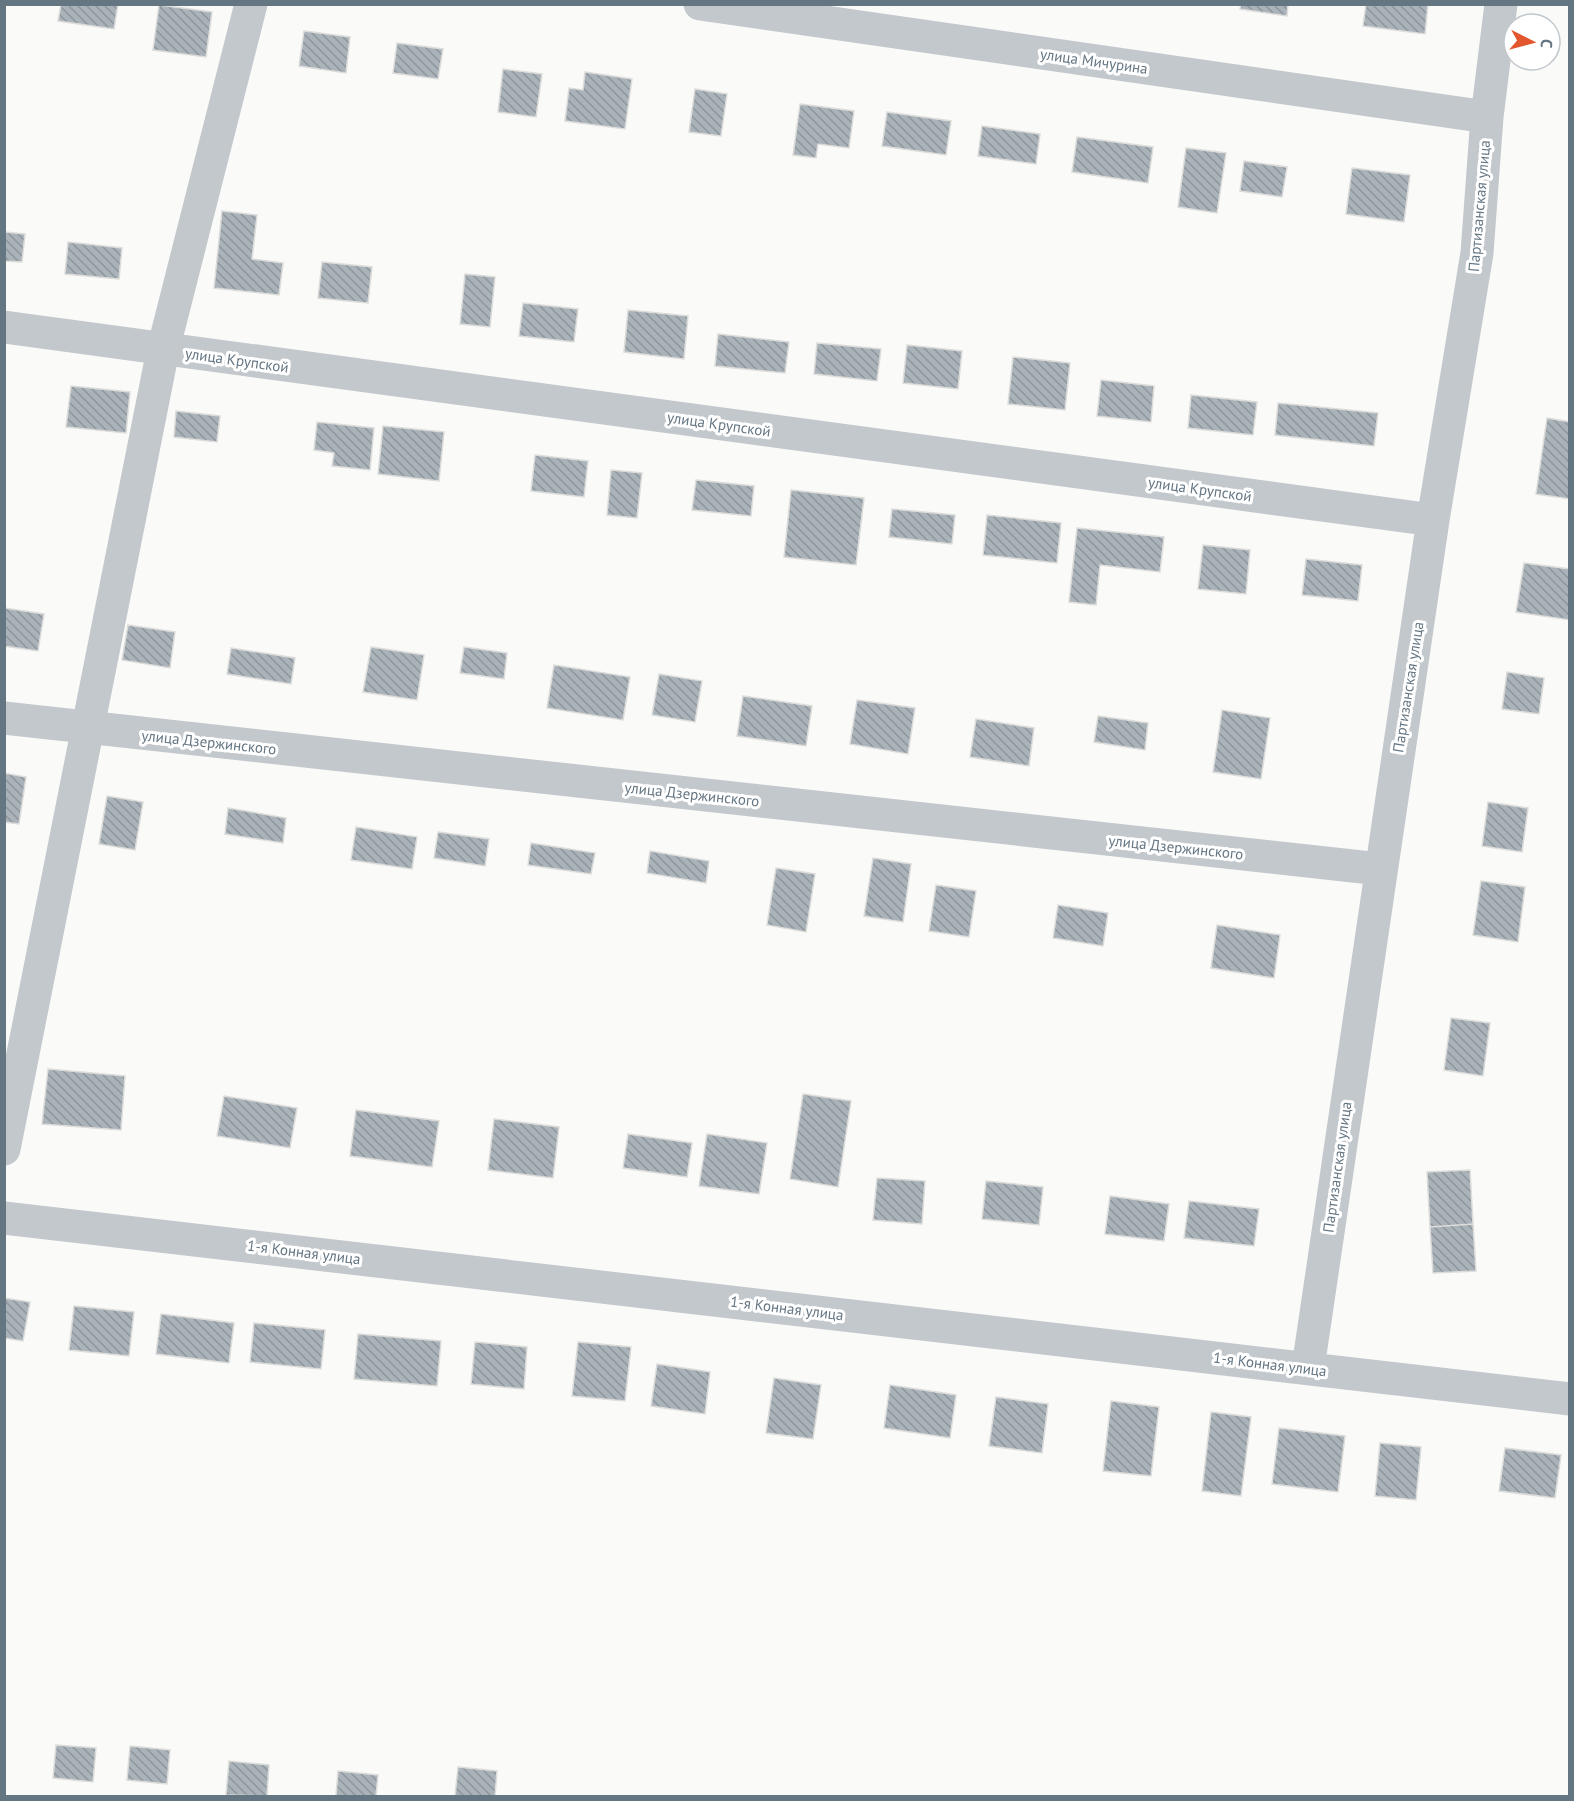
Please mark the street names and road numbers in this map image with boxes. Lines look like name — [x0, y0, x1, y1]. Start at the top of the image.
street label: улица Мичурина — [1039, 44, 1149, 78]
street label: Партизанская улица — [1464, 139, 1494, 273]
street label: улица Крупской — [184, 343, 290, 377]
street label: улица Крупской — [666, 407, 772, 441]
street label: улица Крупской — [1147, 472, 1253, 506]
street label: Партизанская улица — [1388, 620, 1428, 754]
street label: улица Дзержинского — [141, 725, 277, 759]
street label: улица Дзержинского — [624, 777, 760, 811]
street label: улица Дзержинского — [1108, 830, 1244, 864]
street label: Партизанская улица — [1318, 1100, 1356, 1234]
street label: 1-я Конная улица — [246, 1236, 362, 1268]
street label: 1-я Конная улица — [729, 1292, 845, 1324]
street label: 1-я Конная улица — [1212, 1348, 1328, 1380]

